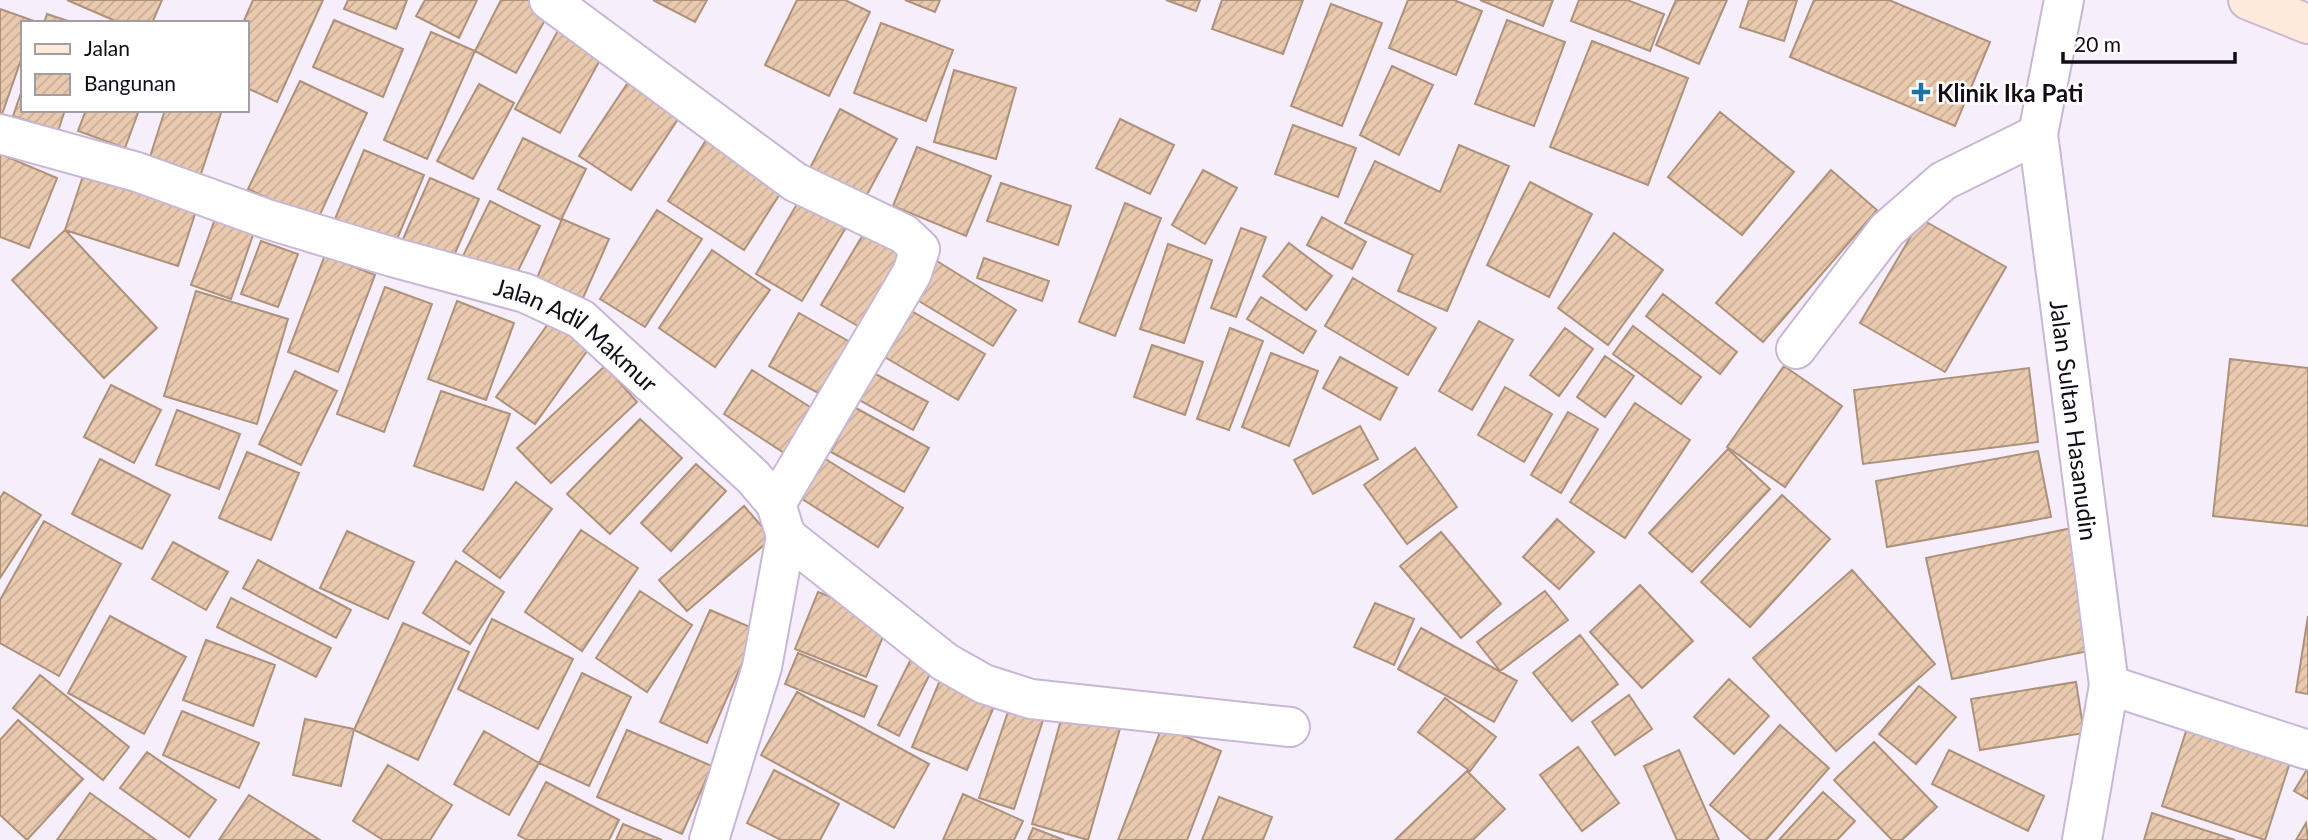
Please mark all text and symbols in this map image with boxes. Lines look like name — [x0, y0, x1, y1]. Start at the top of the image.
legend — [21, 21, 248, 112]
scale bar — [2063, 21, 2234, 65]
text: 20 m — [2074, 31, 2121, 56]
text: Jalan — [84, 35, 130, 60]
text: Bangunan — [84, 70, 176, 95]
place label: Klinik Ika Pati — [1937, 78, 2084, 107]
marker: Klinik Ika Pati — [1911, 82, 1931, 102]
street label: Jalan Adil Makmur — [491, 271, 665, 397]
street label: Jalan Sultan Hasanudin — [2045, 298, 2105, 542]

